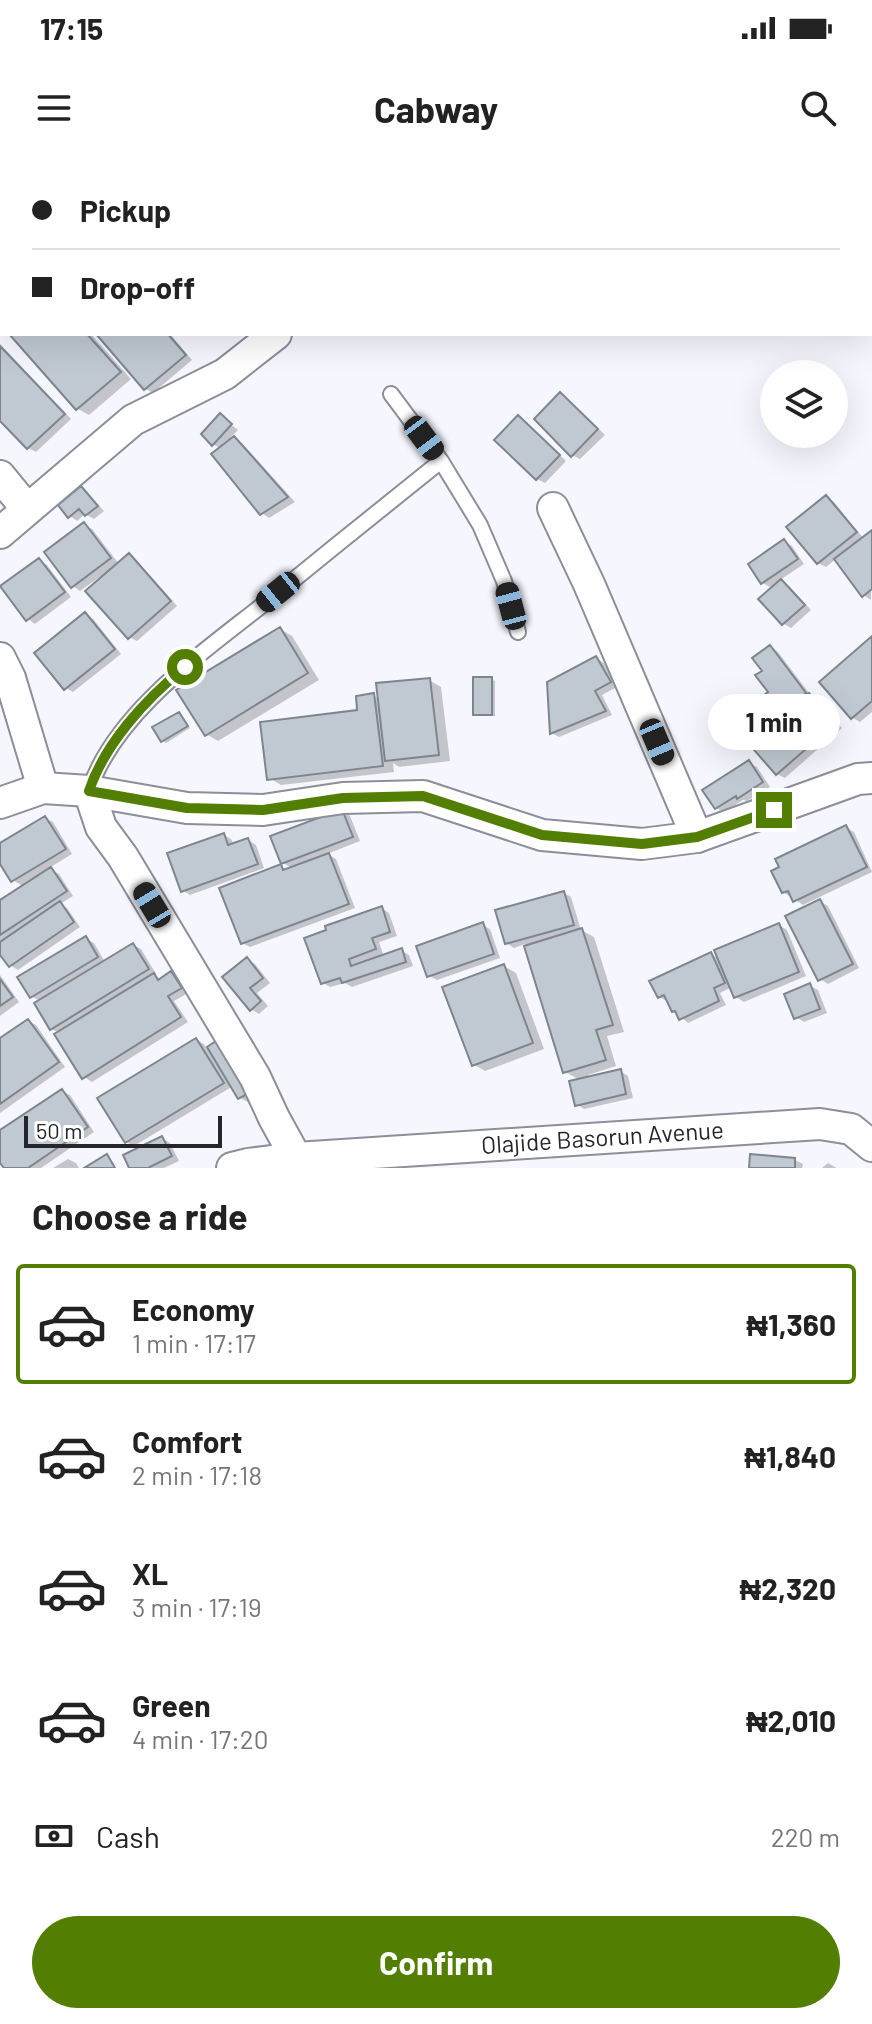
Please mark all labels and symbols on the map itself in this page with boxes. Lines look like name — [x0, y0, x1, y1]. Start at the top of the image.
car — [400, 412, 448, 464]
car — [252, 568, 304, 616]
car — [493, 580, 529, 632]
route start — [167, 649, 203, 685]
callout: 1 min — [708, 694, 840, 750]
car — [637, 715, 677, 769]
route end — [756, 792, 792, 828]
car — [129, 878, 175, 932]
scale bar — [24, 1112, 222, 1148]
street label: Olajide Basorun Avenue — [480, 1114, 725, 1159]

